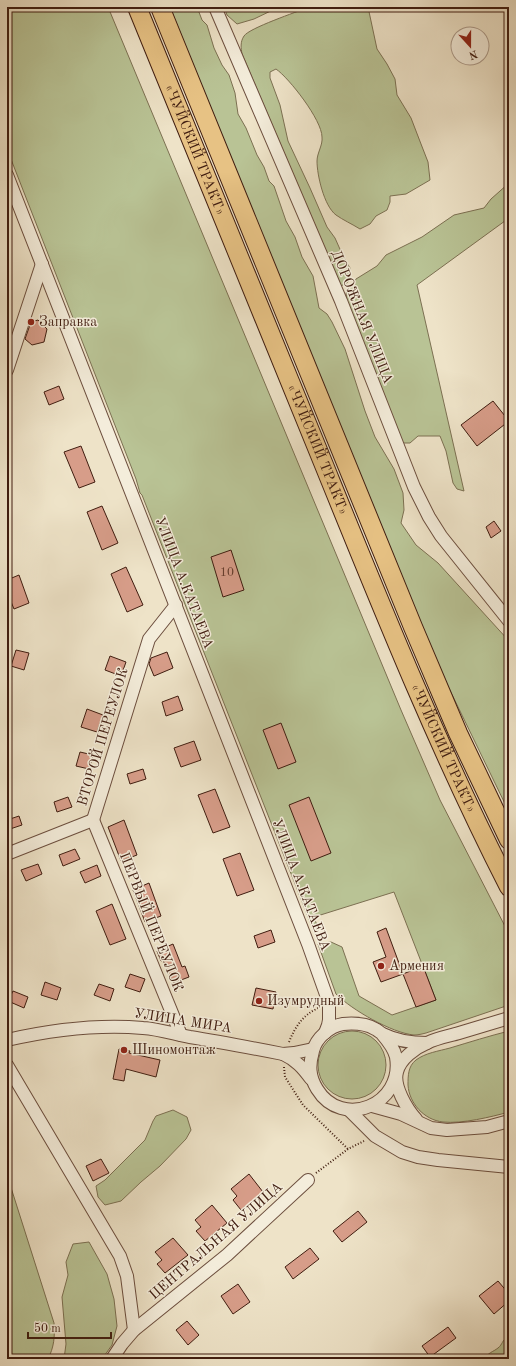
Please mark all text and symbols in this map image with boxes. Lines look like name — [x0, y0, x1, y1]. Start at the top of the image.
north arrow — [450, 26, 490, 66]
text: N — [467, 47, 479, 61]
street label: «ЧУЙСКИЙ ТРАКТ» — [162, 82, 228, 217]
street label: ДОРОЖНАЯ УЛИЦА — [329, 248, 395, 386]
place label: Заправка — [39, 315, 97, 329]
marker: Заправка — [26, 317, 36, 327]
street label: «ЧУЙСКИЙ ТРАКТ» — [284, 382, 351, 517]
street label: УЛИЦА А.КАТАЕВА — [152, 515, 216, 651]
house number: 10 — [220, 567, 234, 579]
street label: ВТОРОЙ ПЕРЕУЛОК — [72, 665, 131, 808]
street label: «ЧУЙСКИЙ ТРАКТ» — [408, 682, 478, 815]
street label: УЛИЦА А.КАТАЕВА — [269, 817, 333, 953]
street label: ПЕРВЫЙ ПЕРЕУЛОК — [117, 849, 189, 994]
place label: Армения — [389, 959, 444, 973]
marker: Армения — [376, 961, 386, 971]
place label: Изумрудный — [267, 994, 344, 1008]
marker: Изумрудный — [254, 996, 264, 1006]
street label: УЛИЦА МИРА — [133, 1006, 233, 1036]
place label: Шиномонтаж — [132, 1043, 216, 1057]
marker: Шиномонтаж — [119, 1045, 129, 1055]
street label: ЦЕНТРАЛЬНАЯ УЛИЦА — [147, 1179, 285, 1302]
scale bar — [28, 1314, 111, 1340]
text: 50 m — [34, 1322, 61, 1335]

